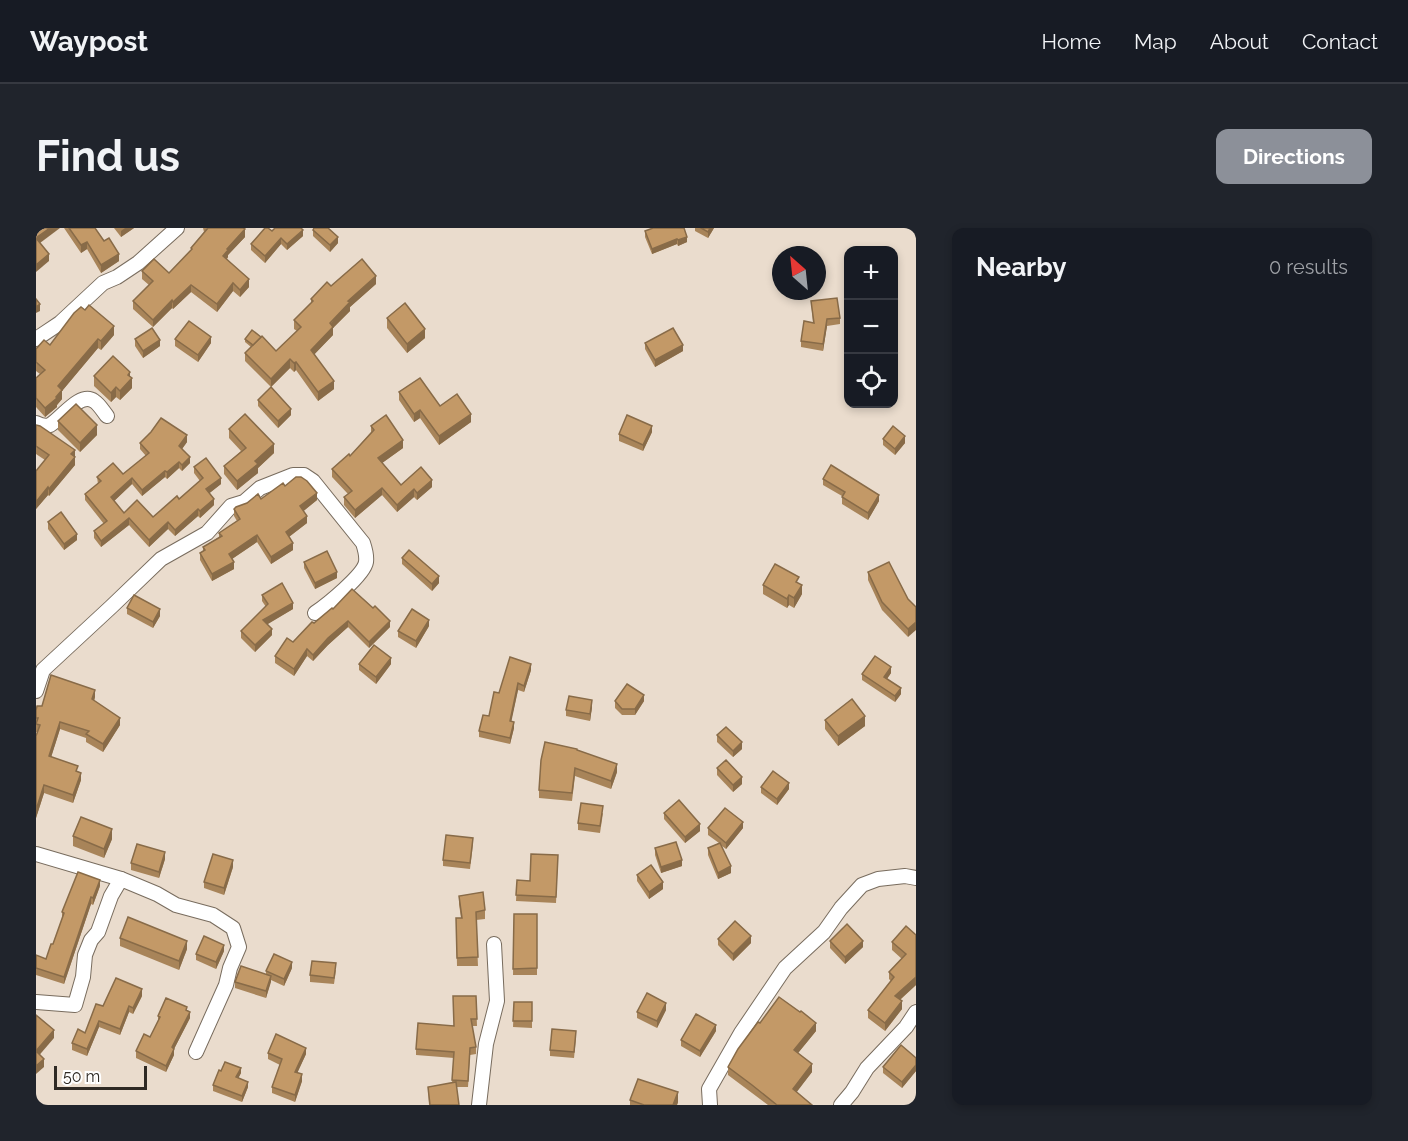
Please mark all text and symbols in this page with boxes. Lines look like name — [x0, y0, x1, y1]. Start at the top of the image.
text: Waypost — [30, 25, 148, 58]
text: Home — [1042, 29, 1101, 54]
text: Map — [1134, 29, 1177, 54]
text: About — [1210, 29, 1269, 54]
text: Contact — [1302, 29, 1378, 54]
button: Directions — [1216, 129, 1372, 184]
text: Find us — [36, 132, 180, 181]
north arrow — [772, 246, 826, 300]
map controls — [844, 246, 898, 408]
button: + — [844, 246, 898, 300]
text: Nearby — [976, 252, 1066, 282]
text: 0 results — [1269, 255, 1348, 279]
button: − — [844, 300, 898, 354]
button: locate — [844, 354, 898, 408]
scale bar — [54, 1063, 147, 1090]
text: 50 m — [63, 1067, 100, 1086]

